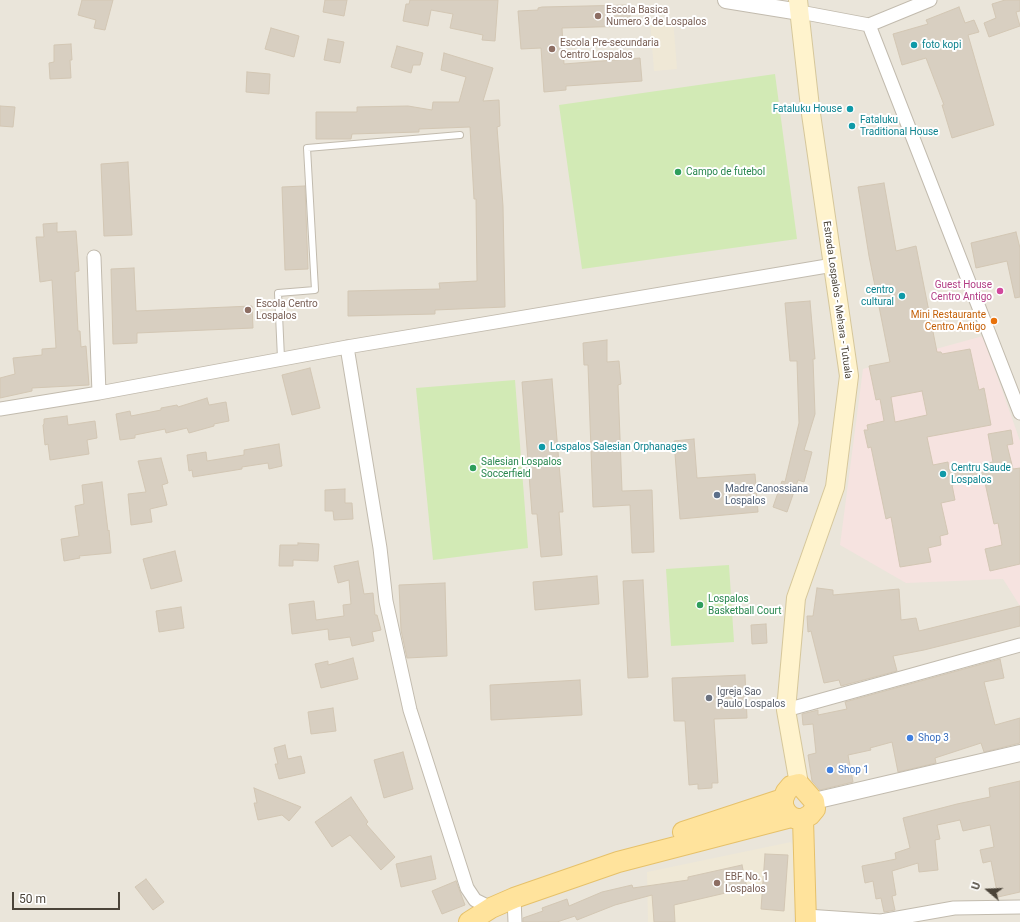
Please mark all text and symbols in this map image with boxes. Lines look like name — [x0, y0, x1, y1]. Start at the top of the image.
place label: Escola Basica Numero 3 de Lospalos — [606, 4, 706, 28]
marker: Escola Basica Numero 3 de Lospalos — [593, 11, 603, 21]
place label: Escola Pre-secundaria Centro Lospalos — [560, 37, 659, 60]
place label: foto kopi — [922, 39, 961, 51]
marker: foto kopi — [909, 40, 919, 50]
marker: Escola Pre-secundaria Centro Lospalos — [547, 44, 557, 54]
place label: Fataluku House — [773, 103, 842, 115]
marker: Fataluku House — [845, 104, 855, 114]
place label: Fataluku Traditional House — [860, 114, 938, 138]
marker: Fataluku Traditional House — [847, 121, 857, 131]
place label: Campo de futebol — [686, 166, 765, 178]
marker: Campo de futebol — [673, 167, 683, 177]
street label: Estrada Lospalos - Mehara - Tutuala — [820, 220, 854, 380]
place label: Guest House Centro Antigo — [931, 279, 992, 302]
place label: centro cultural — [861, 284, 894, 308]
marker: Guest House Centro Antigo — [995, 286, 1005, 296]
marker: centro cultural — [897, 291, 907, 301]
place label: Escola Centro Lospalos — [256, 298, 318, 322]
marker: Escola Centro Lospalos — [243, 305, 253, 315]
place label: Mini Restaurante Centro Antigo — [911, 309, 986, 332]
marker: Mini Restaurante Centro Antigo — [989, 316, 999, 326]
place label: Lospalos Salesian Orphanages — [550, 441, 687, 453]
marker: Lospalos Salesian Orphanages — [537, 442, 547, 452]
place label: Salesian Lospalos Soccerfield — [481, 456, 562, 480]
place label: Centru Saude Lospalos — [951, 462, 1011, 486]
marker: Salesian Lospalos Soccerfield — [468, 463, 478, 473]
marker: Centru Saude Lospalos — [938, 469, 948, 479]
place label: Madre Canossiana Lospalos — [725, 483, 808, 506]
marker: Madre Canossiana Lospalos — [712, 490, 722, 500]
place label: Lospalos Basketball Court — [708, 593, 781, 616]
marker: Lospalos Basketball Court — [695, 600, 705, 610]
place label: Igreja Sao Paulo Lospalos — [717, 686, 785, 710]
marker: Igreja Sao Paulo Lospalos — [704, 693, 714, 703]
place label: Shop 3 — [918, 732, 949, 744]
marker: Shop 3 — [905, 733, 915, 743]
place label: Shop 1 — [838, 764, 869, 776]
marker: Shop 1 — [825, 765, 835, 775]
north arrow — [968, 870, 1008, 910]
place label: EBF No. 1 Lospalos — [725, 871, 768, 894]
marker: EBF No. 1 Lospalos — [712, 878, 722, 888]
text: U — [969, 880, 984, 891]
scale bar — [14, 884, 122, 910]
text: 50 m — [19, 892, 46, 906]

